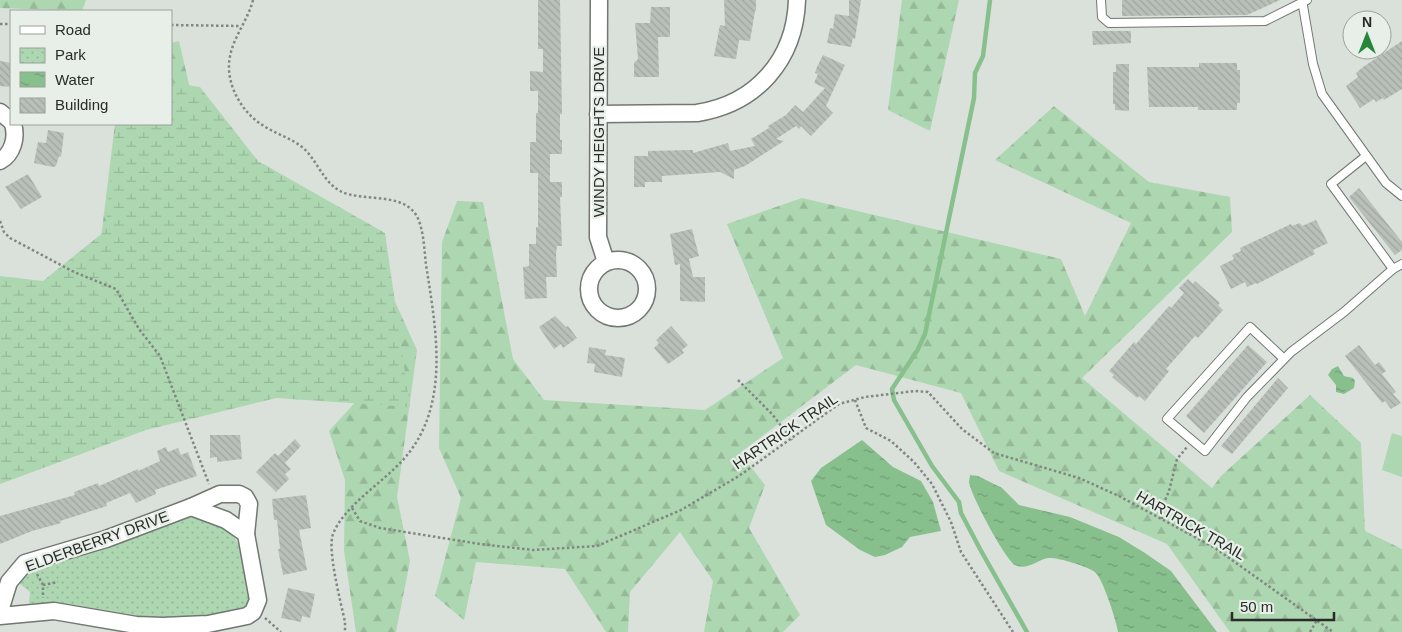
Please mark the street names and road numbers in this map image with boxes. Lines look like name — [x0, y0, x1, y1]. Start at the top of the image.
street label: WINDY HEIGHTS DRIVE — [590, 47, 607, 217]
street label: HARTRICK TRAIL — [729, 390, 841, 472]
street label: HARTRICK TRAIL — [1134, 487, 1248, 563]
street label: ELDERBERRY DRIVE — [23, 507, 171, 575]

